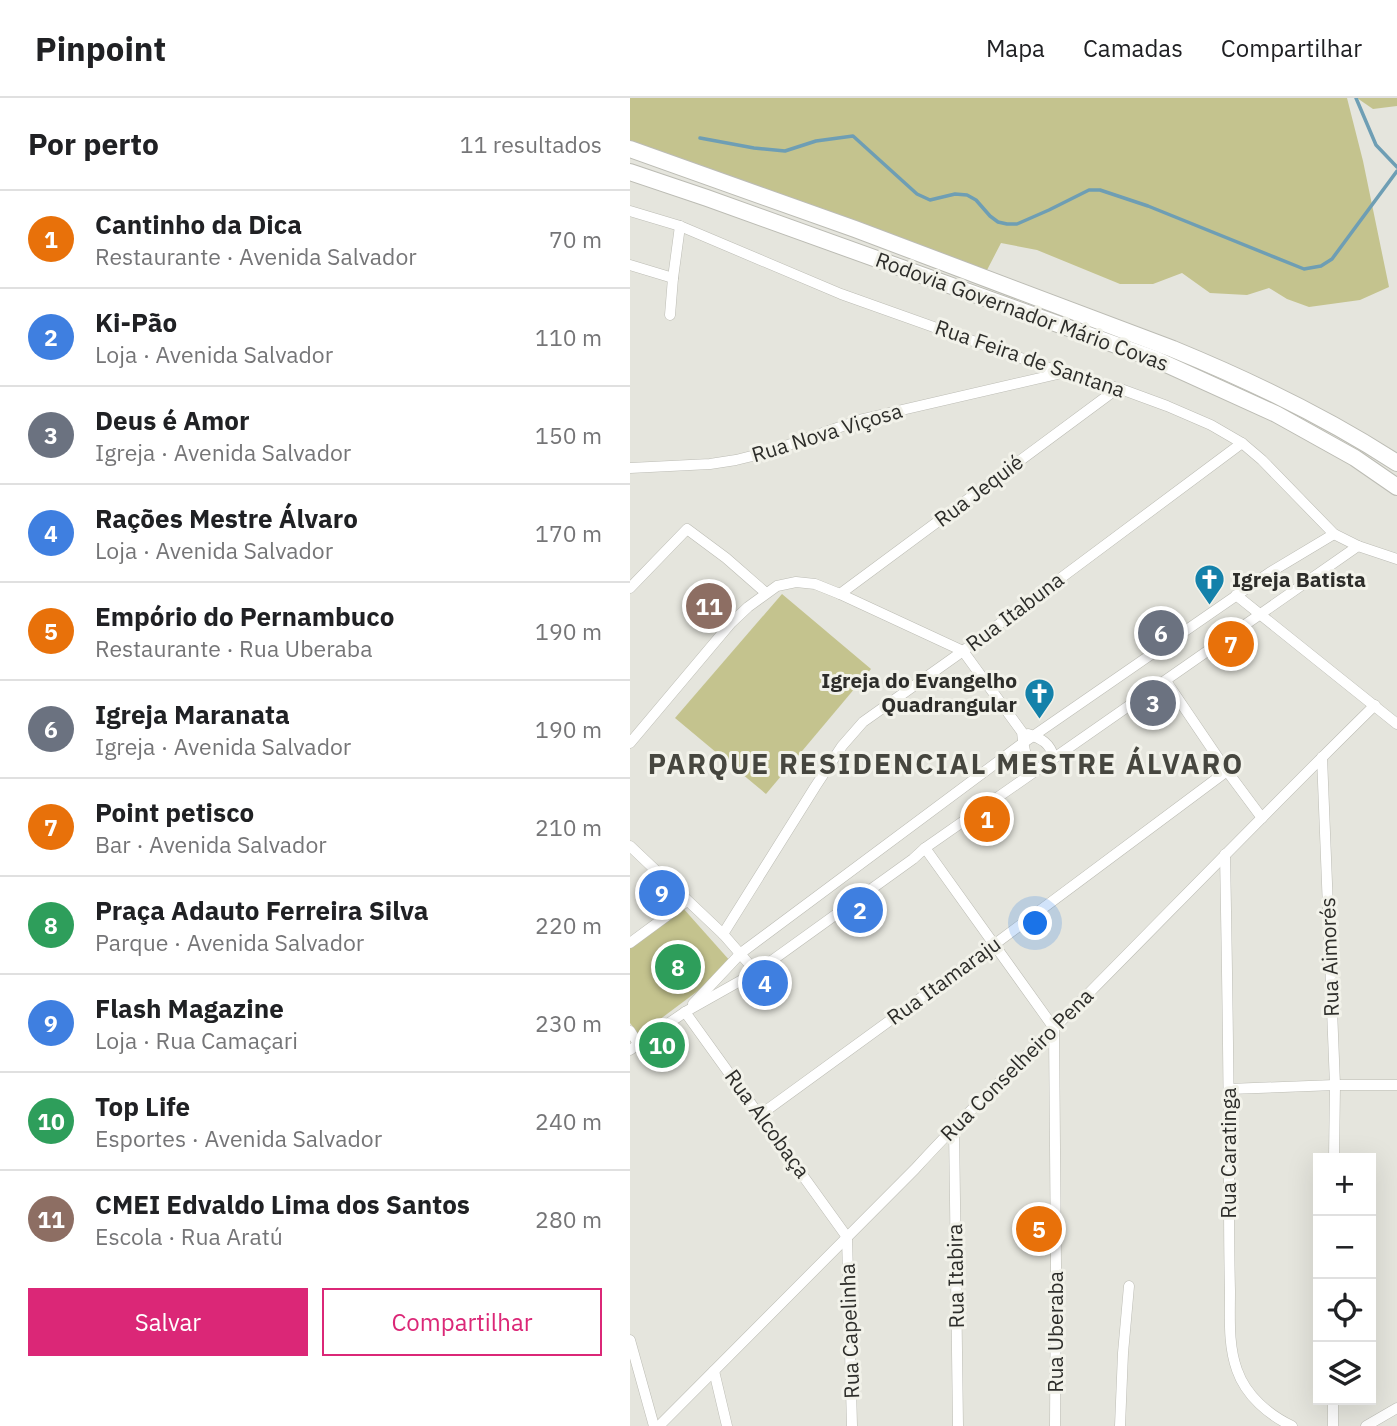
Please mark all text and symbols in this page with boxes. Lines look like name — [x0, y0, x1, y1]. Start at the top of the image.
text: Pinpoint — [35, 27, 166, 70]
text: Mapa — [986, 32, 1045, 64]
text: Camadas — [1083, 32, 1183, 64]
text: Compartilhar — [1221, 32, 1362, 64]
text: Por perto — [28, 124, 159, 163]
text: 11 resultados — [460, 129, 602, 159]
text: Cantinho da Dica — [95, 207, 302, 241]
text: 1 — [44, 224, 58, 254]
text: 70 m — [549, 224, 602, 254]
text: Restaurante · Avenida Salvador — [95, 241, 417, 271]
street label: Rodovia Governador Mário Covas — [872, 245, 1173, 377]
text: Ki-Pão — [95, 305, 177, 339]
street label: Rua Feira de Santana — [932, 312, 1129, 404]
text: 2 — [44, 322, 58, 352]
text: 110 m — [535, 322, 602, 352]
text: Loja · Avenida Salvador — [95, 339, 333, 369]
street label: Rua Nova Viçosa — [748, 396, 905, 468]
text: Deus é Amor — [95, 403, 249, 437]
text: 3 — [44, 420, 58, 450]
text: 150 m — [535, 420, 602, 450]
text: Igreja · Avenida Salvador — [95, 437, 351, 467]
street label: Rua Jequié — [928, 448, 1029, 533]
text: Rações Mestre Álvaro — [95, 501, 358, 535]
text: 4 — [44, 518, 58, 548]
text: 170 m — [535, 518, 602, 548]
text: Loja · Avenida Salvador — [95, 535, 333, 565]
church icon: Igreja Batista — [1192, 563, 1226, 607]
street label: Rua Itabuna — [960, 565, 1069, 657]
place label: Igreja Batista — [1232, 565, 1366, 593]
pin: 11 — [686, 580, 732, 632]
text: Empório do Pernambuco — [95, 599, 394, 633]
pin: 6 — [1138, 607, 1184, 659]
text: 5 — [44, 616, 58, 646]
text: 190 m — [535, 616, 602, 646]
pin: 7 — [1208, 618, 1254, 670]
text: Restaurante · Rua Uberaba — [95, 633, 372, 663]
place label: Igreja do Evangelho Quadrangular — [821, 666, 1018, 718]
church icon: Igreja do Evangelho Quadrangular — [1023, 676, 1057, 720]
pin: 3 — [1130, 677, 1176, 729]
text: Igreja Maranata — [95, 697, 290, 731]
text: 6 — [44, 714, 58, 744]
text: 190 m — [535, 714, 602, 744]
text: Igreja · Avenida Salvador — [95, 731, 351, 761]
district label: PARQUE RESIDENCIAL MESTRE ÁLVARO — [648, 745, 1244, 782]
pin: 1 — [964, 793, 1010, 845]
text: Point petisco — [95, 795, 254, 829]
text: 7 — [44, 812, 58, 842]
text: 210 m — [535, 812, 602, 842]
text: Bar · Avenida Salvador — [95, 829, 327, 859]
pin: 9 — [639, 867, 685, 919]
pin: 2 — [837, 884, 883, 936]
text: Praça Adauto Ferreira Silva — [95, 893, 429, 927]
street label: Rua Aimorés — [1313, 897, 1345, 1017]
your location — [1018, 906, 1052, 940]
text: 8 — [44, 910, 58, 940]
text: 220 m — [535, 910, 602, 940]
text: Parque · Avenida Salvador — [95, 927, 364, 957]
street label: Rua Itamaraju — [881, 929, 1006, 1031]
pin: 8 — [655, 941, 701, 993]
pin: 4 — [742, 957, 788, 1009]
street label: Rua Conselheiro Pena — [934, 982, 1099, 1147]
text: Flash Magazine — [95, 991, 284, 1025]
text: 9 — [44, 1008, 58, 1038]
text: 230 m — [535, 1008, 602, 1038]
pin: 10 — [639, 1019, 685, 1071]
text: Loja · Rua Camaçari — [95, 1025, 298, 1055]
street label: Rua Alcobaça — [719, 1063, 817, 1183]
street label: Rua Caratinga — [1214, 1087, 1242, 1219]
text: Top Life — [95, 1089, 190, 1123]
text: 10 — [37, 1106, 65, 1136]
text: 240 m — [535, 1106, 602, 1136]
text: Esportes · Avenida Salvador — [95, 1123, 382, 1153]
map controls — [1313, 1153, 1376, 1405]
button: + — [1313, 1153, 1376, 1216]
text: CMEI Edvaldo Lima dos Santos — [95, 1187, 470, 1221]
pin: 5 — [1016, 1203, 1062, 1255]
text: 11 — [37, 1204, 65, 1234]
text: 280 m — [535, 1204, 602, 1234]
button: − — [1313, 1216, 1376, 1279]
text: Escola · Rua Aratú — [95, 1221, 283, 1251]
street label: Rua Itabira — [940, 1223, 970, 1329]
street label: Rua Capelinha — [833, 1263, 865, 1399]
street label: Rua Uberaba — [1041, 1271, 1069, 1393]
button: locate — [1313, 1279, 1376, 1342]
button: Salvar — [28, 1288, 308, 1356]
button: Compartilhar — [322, 1288, 602, 1356]
button: layers — [1313, 1342, 1376, 1405]

